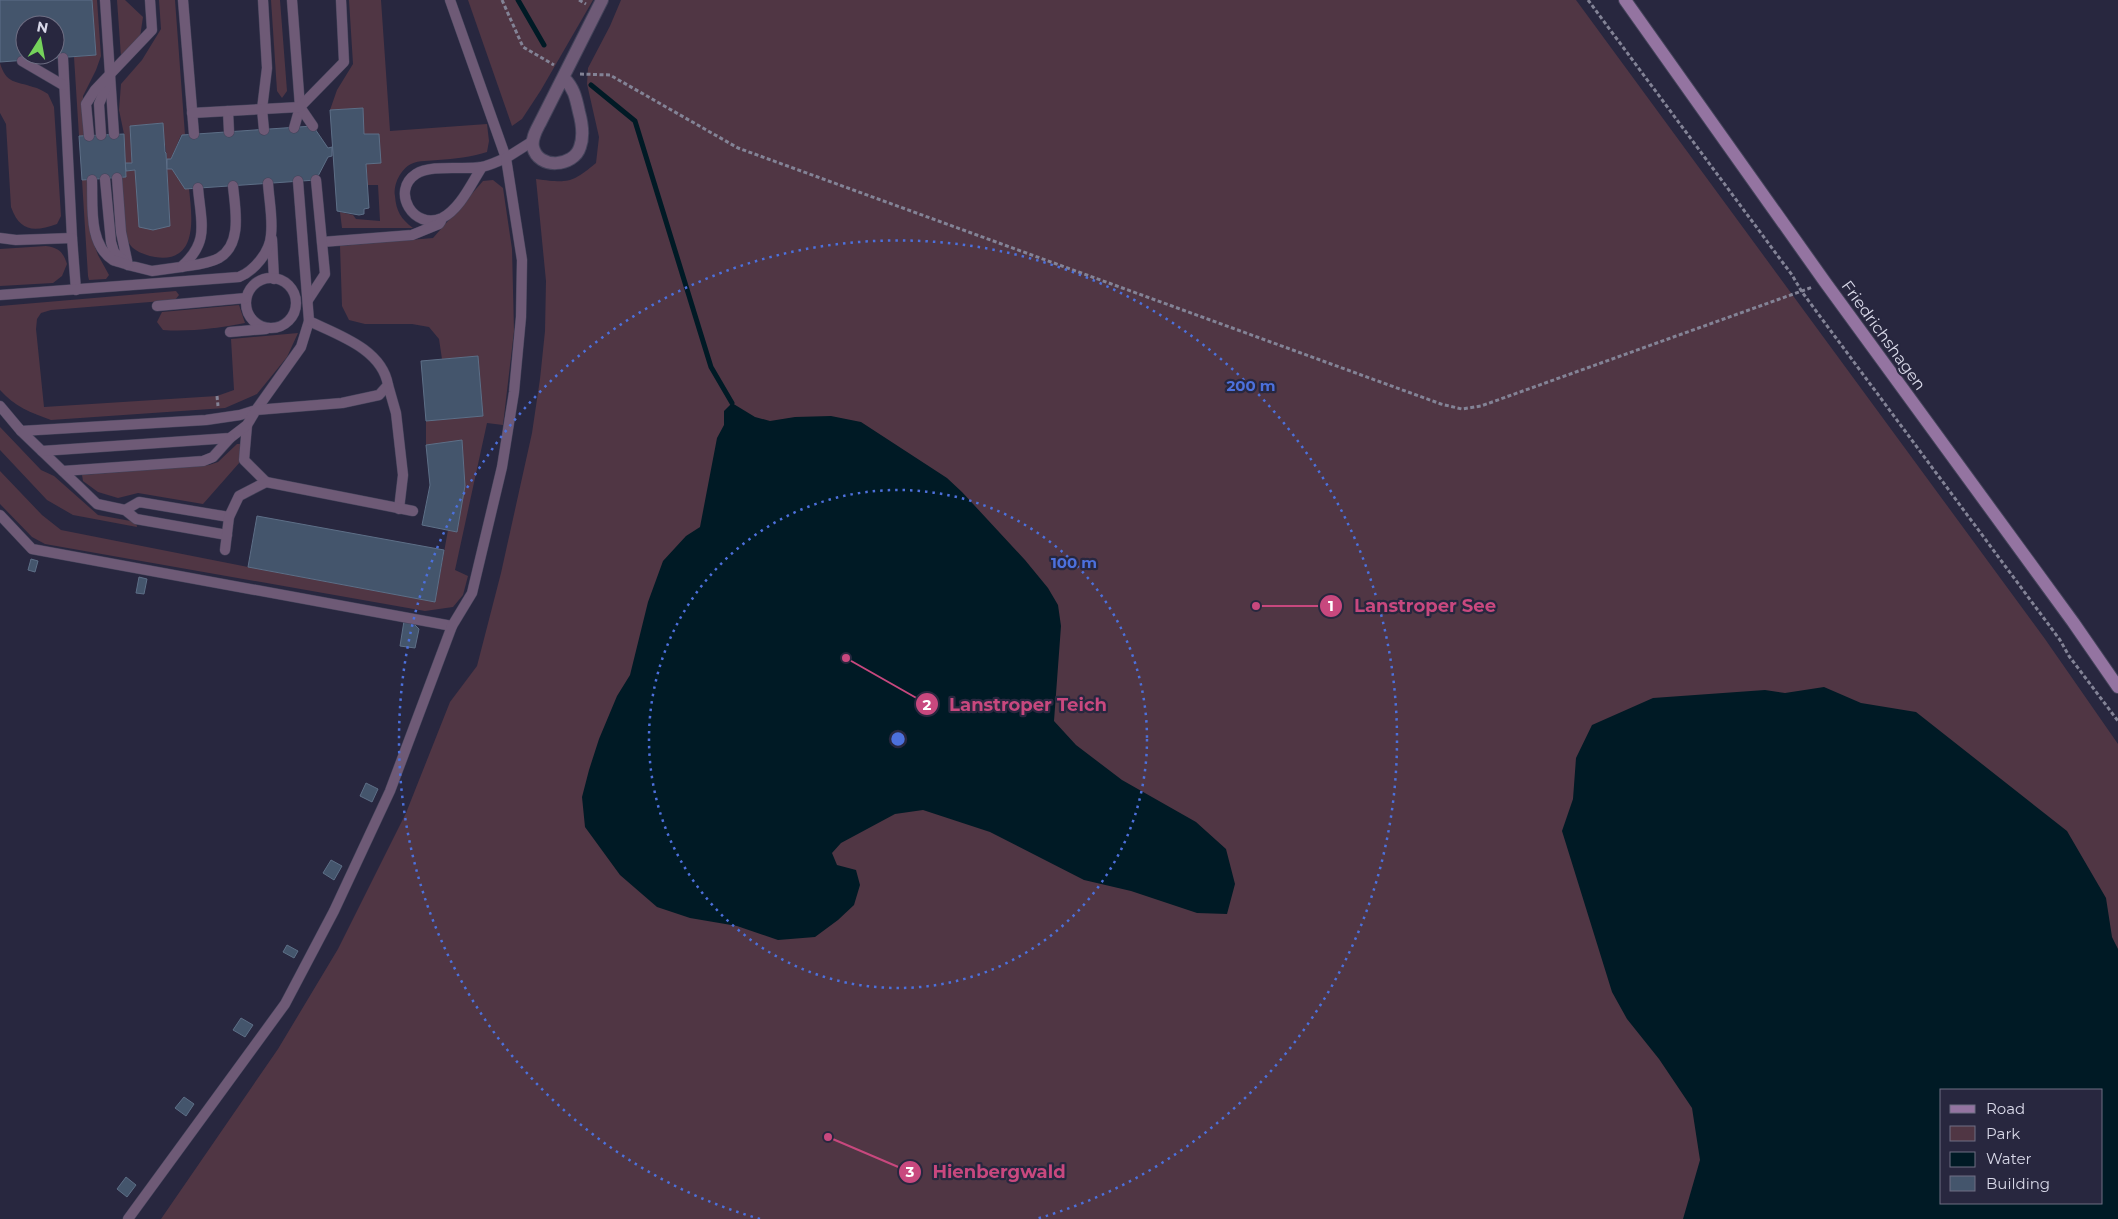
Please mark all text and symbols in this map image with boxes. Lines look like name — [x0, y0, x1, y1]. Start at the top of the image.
north arrow — [15, 15, 65, 65]
text: N — [35, 17, 50, 37]
street label: Friedrichshagen — [1837, 277, 1930, 394]
text: 200 m — [1226, 376, 1276, 395]
text: 100 m — [1051, 553, 1097, 572]
callout: Lanstroper See — [1319, 590, 1506, 623]
text: Lanstroper See — [1354, 595, 1496, 617]
text: 1 — [1328, 596, 1334, 615]
callout: Lanstroper Teich — [914, 688, 1117, 721]
text: Lanstroper Teich — [949, 694, 1107, 716]
text: 2 — [923, 695, 932, 714]
centre of rings — [889, 730, 907, 748]
legend — [1940, 1089, 2103, 1204]
text: Road — [1986, 1099, 2025, 1118]
text: Park — [1986, 1124, 2020, 1143]
text: Water — [1986, 1149, 2032, 1168]
callout: Hienbergwald — [897, 1156, 1075, 1189]
text: Hienbergwald — [932, 1161, 1066, 1183]
text: 3 — [905, 1162, 915, 1181]
text: Building — [1986, 1174, 2050, 1193]

